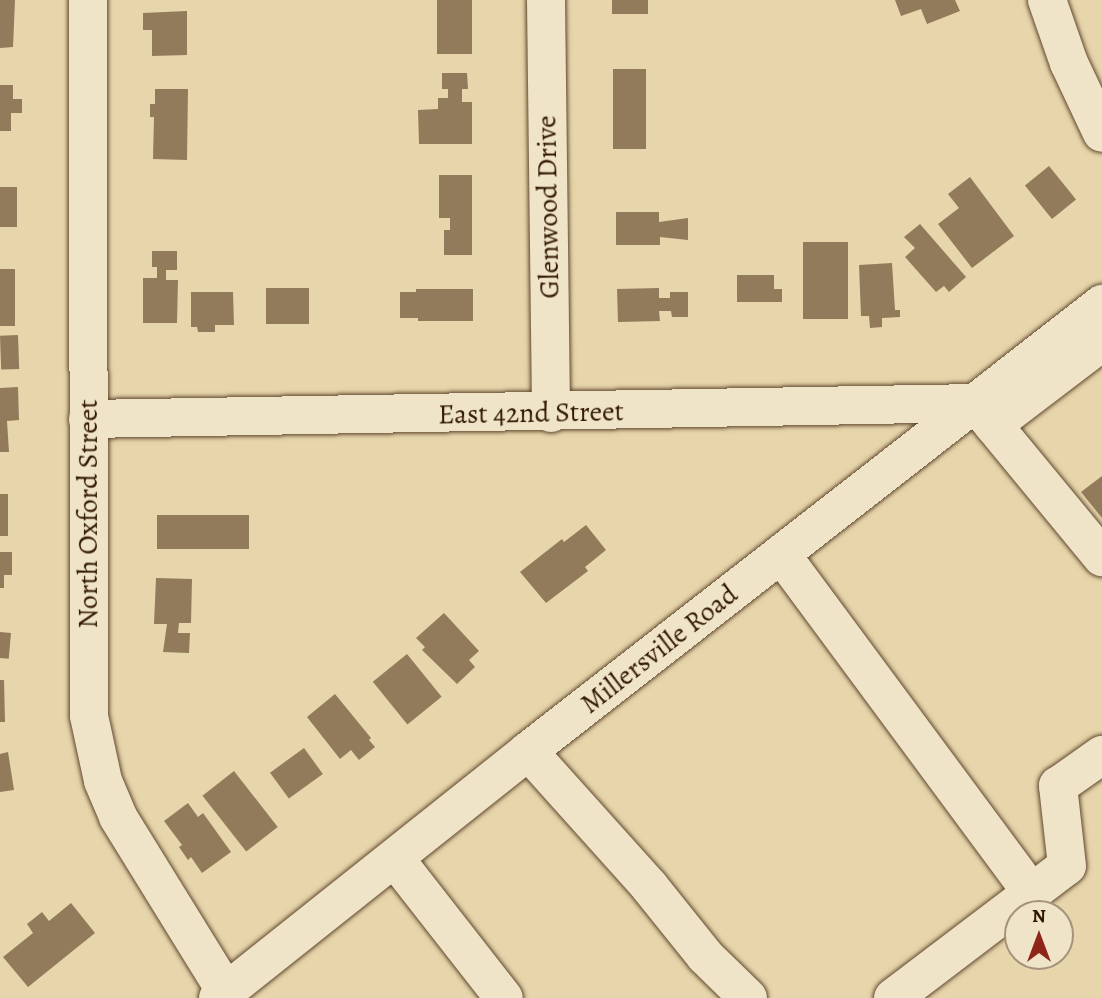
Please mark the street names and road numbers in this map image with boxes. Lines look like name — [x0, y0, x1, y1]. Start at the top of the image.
street label: Glenwood Drive — [530, 115, 566, 299]
street label: East 42nd Street — [438, 395, 624, 431]
street label: North Oxford Street — [71, 399, 105, 629]
street label: Millersville Road — [574, 577, 744, 721]

